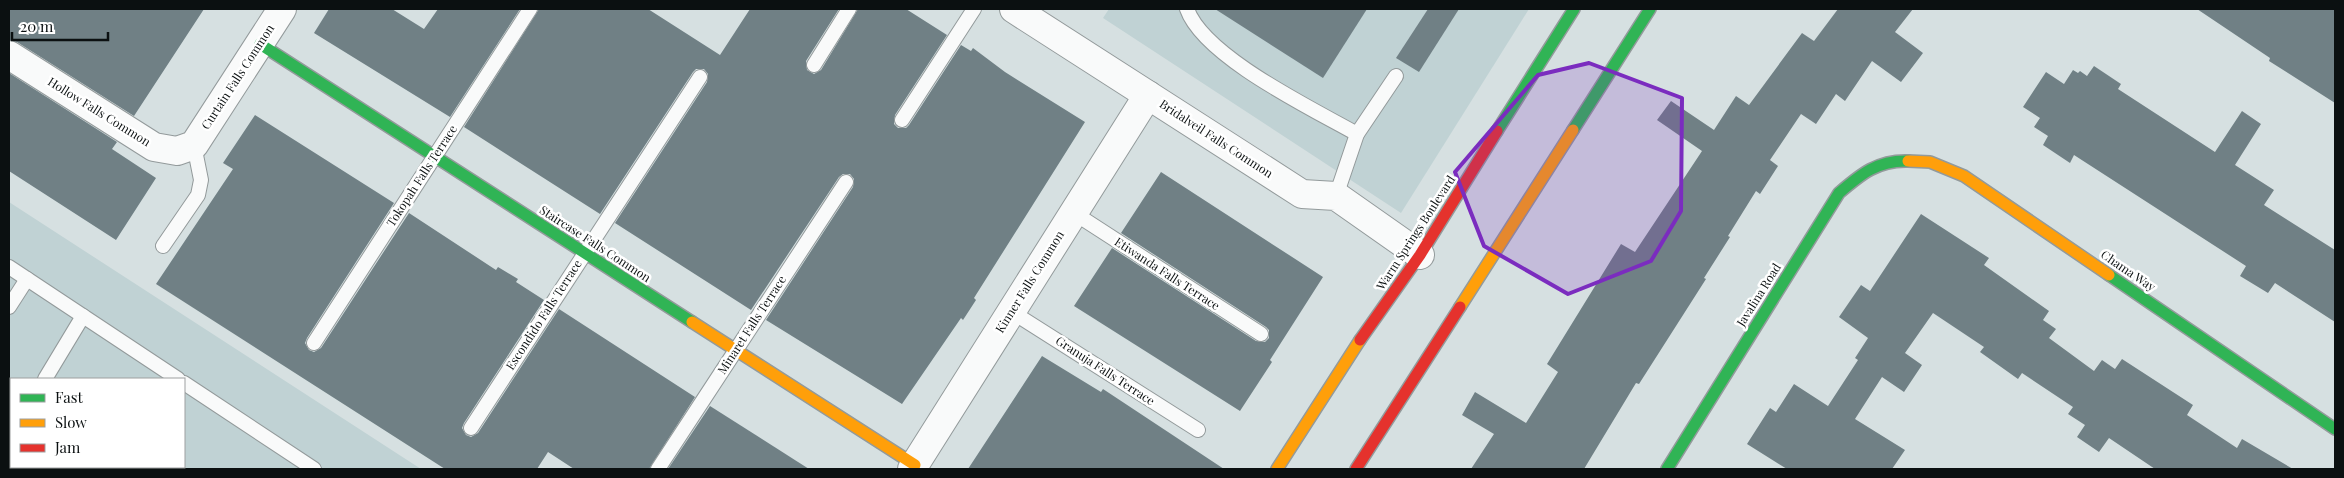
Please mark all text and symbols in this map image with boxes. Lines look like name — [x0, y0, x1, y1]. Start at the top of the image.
scale bar — [12, 10, 109, 42]
text: 20 m — [20, 16, 54, 36]
street label: Curtain Falls Common — [197, 21, 277, 132]
street label: Hollow Falls Common — [45, 73, 154, 149]
street label: Bridalveil Falls Common — [1157, 95, 1276, 181]
street label: Tokopah Falls Terrace — [382, 121, 460, 229]
street label: Warm Springs Boulevard — [1372, 172, 1458, 294]
street label: Staircase Falls Common — [537, 201, 654, 285]
street label: Kinner Falls Common — [991, 227, 1067, 336]
street label: Etiwanda Falls Terrace — [1112, 233, 1223, 313]
street label: Chama Way — [2098, 246, 2159, 294]
street label: Escondido Falls Terrace — [501, 256, 585, 373]
street label: Javalina Road — [1732, 260, 1784, 330]
street label: Minaret Falls Terrace — [713, 272, 789, 377]
street label: Granuja Falls Terrace — [1053, 332, 1158, 408]
legend — [10, 378, 185, 468]
text: Fast — [55, 387, 84, 407]
text: Slow — [55, 412, 87, 432]
text: Jam — [54, 437, 81, 457]

